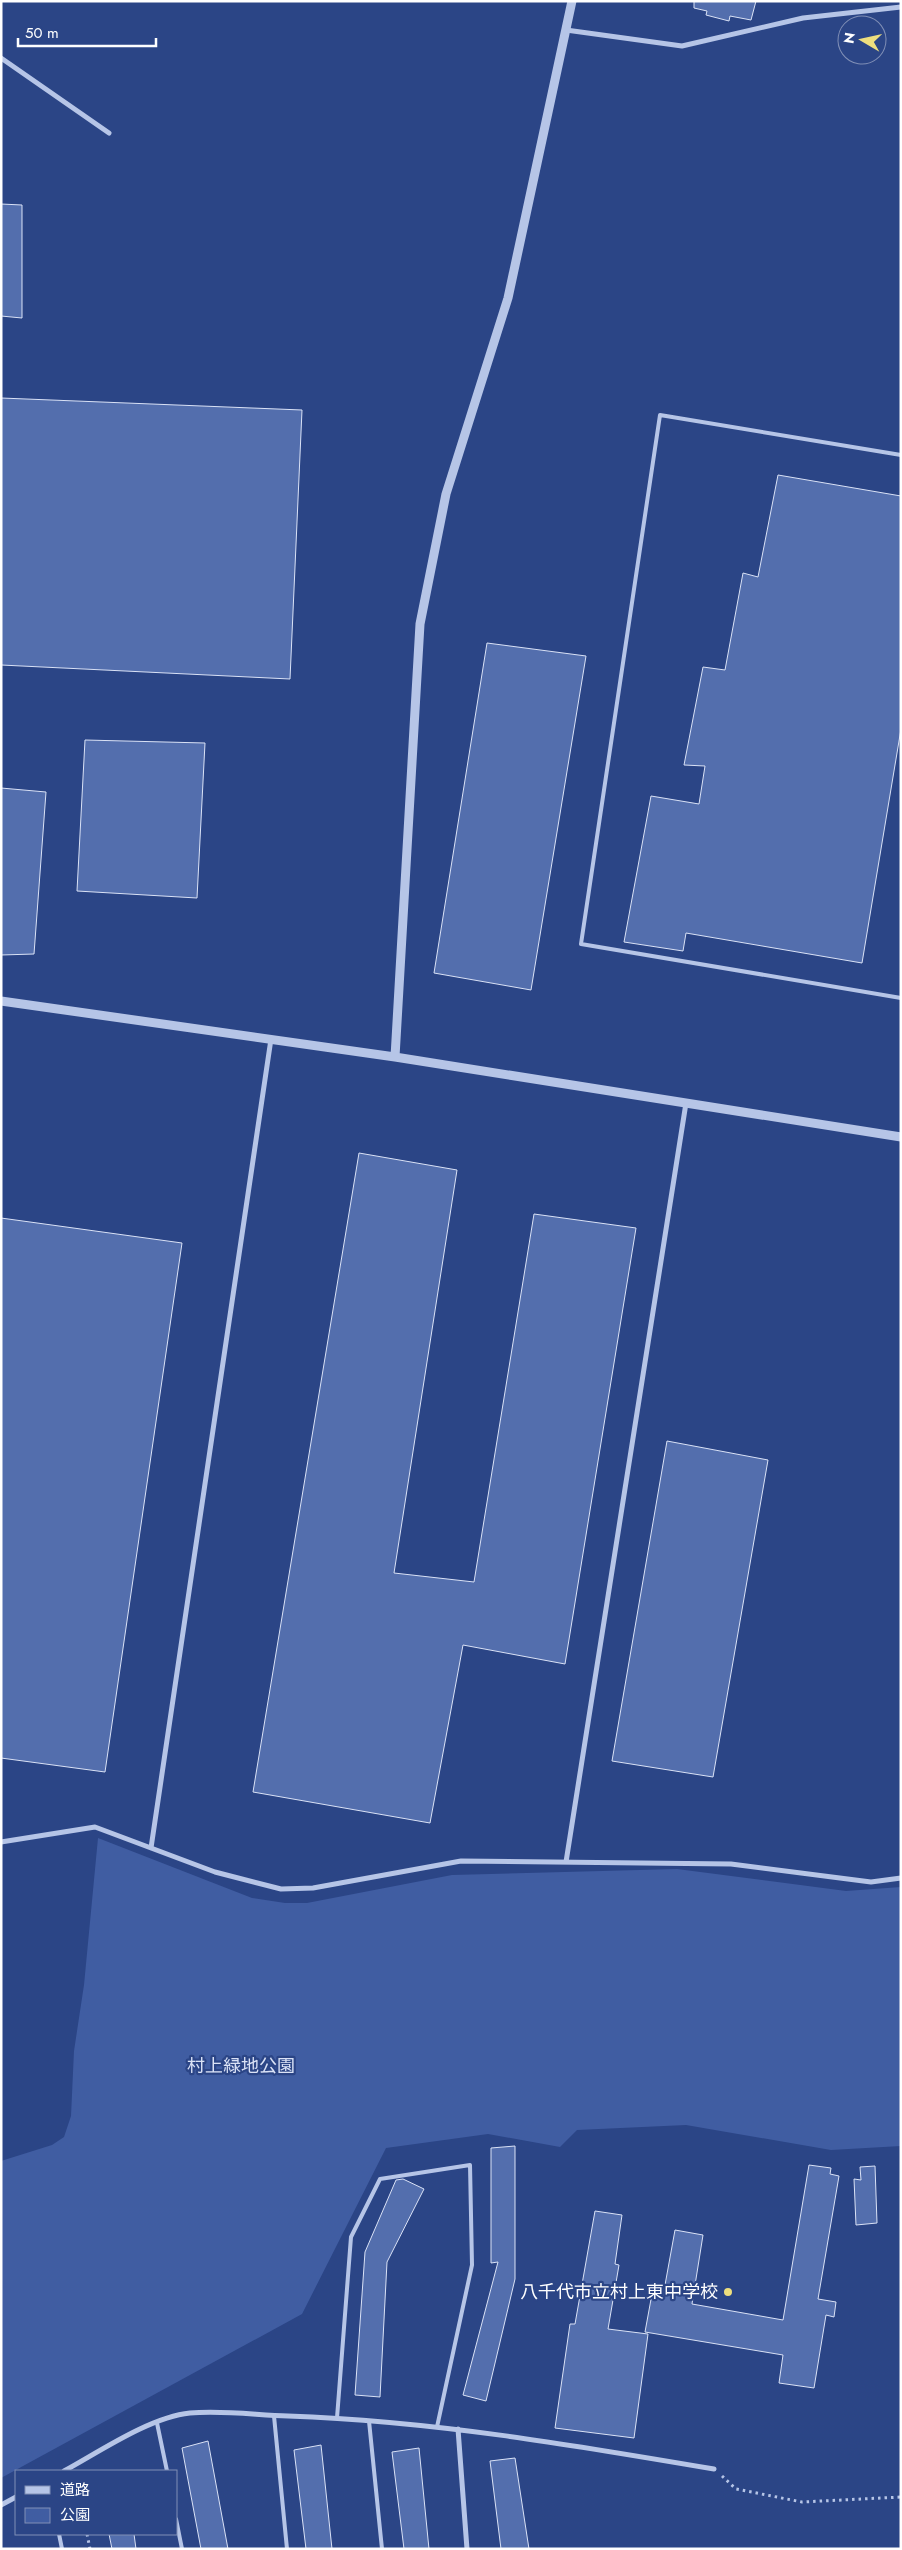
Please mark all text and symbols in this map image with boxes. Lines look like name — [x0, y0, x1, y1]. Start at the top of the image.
scale bar — [18, 15, 155, 47]
north arrow — [837, 15, 887, 65]
text: 50 m — [25, 22, 59, 44]
text: N — [838, 31, 860, 45]
park label: 村上緑地公園 — [187, 2053, 295, 2079]
place label: 八千代市立村上東中学校 — [520, 2279, 718, 2305]
marker: 八千代市立村上東中学校 — [722, 2286, 734, 2298]
legend — [15, 2470, 178, 2535]
text: 道路 — [60, 2479, 90, 2501]
text: 公園 — [60, 2504, 90, 2526]

